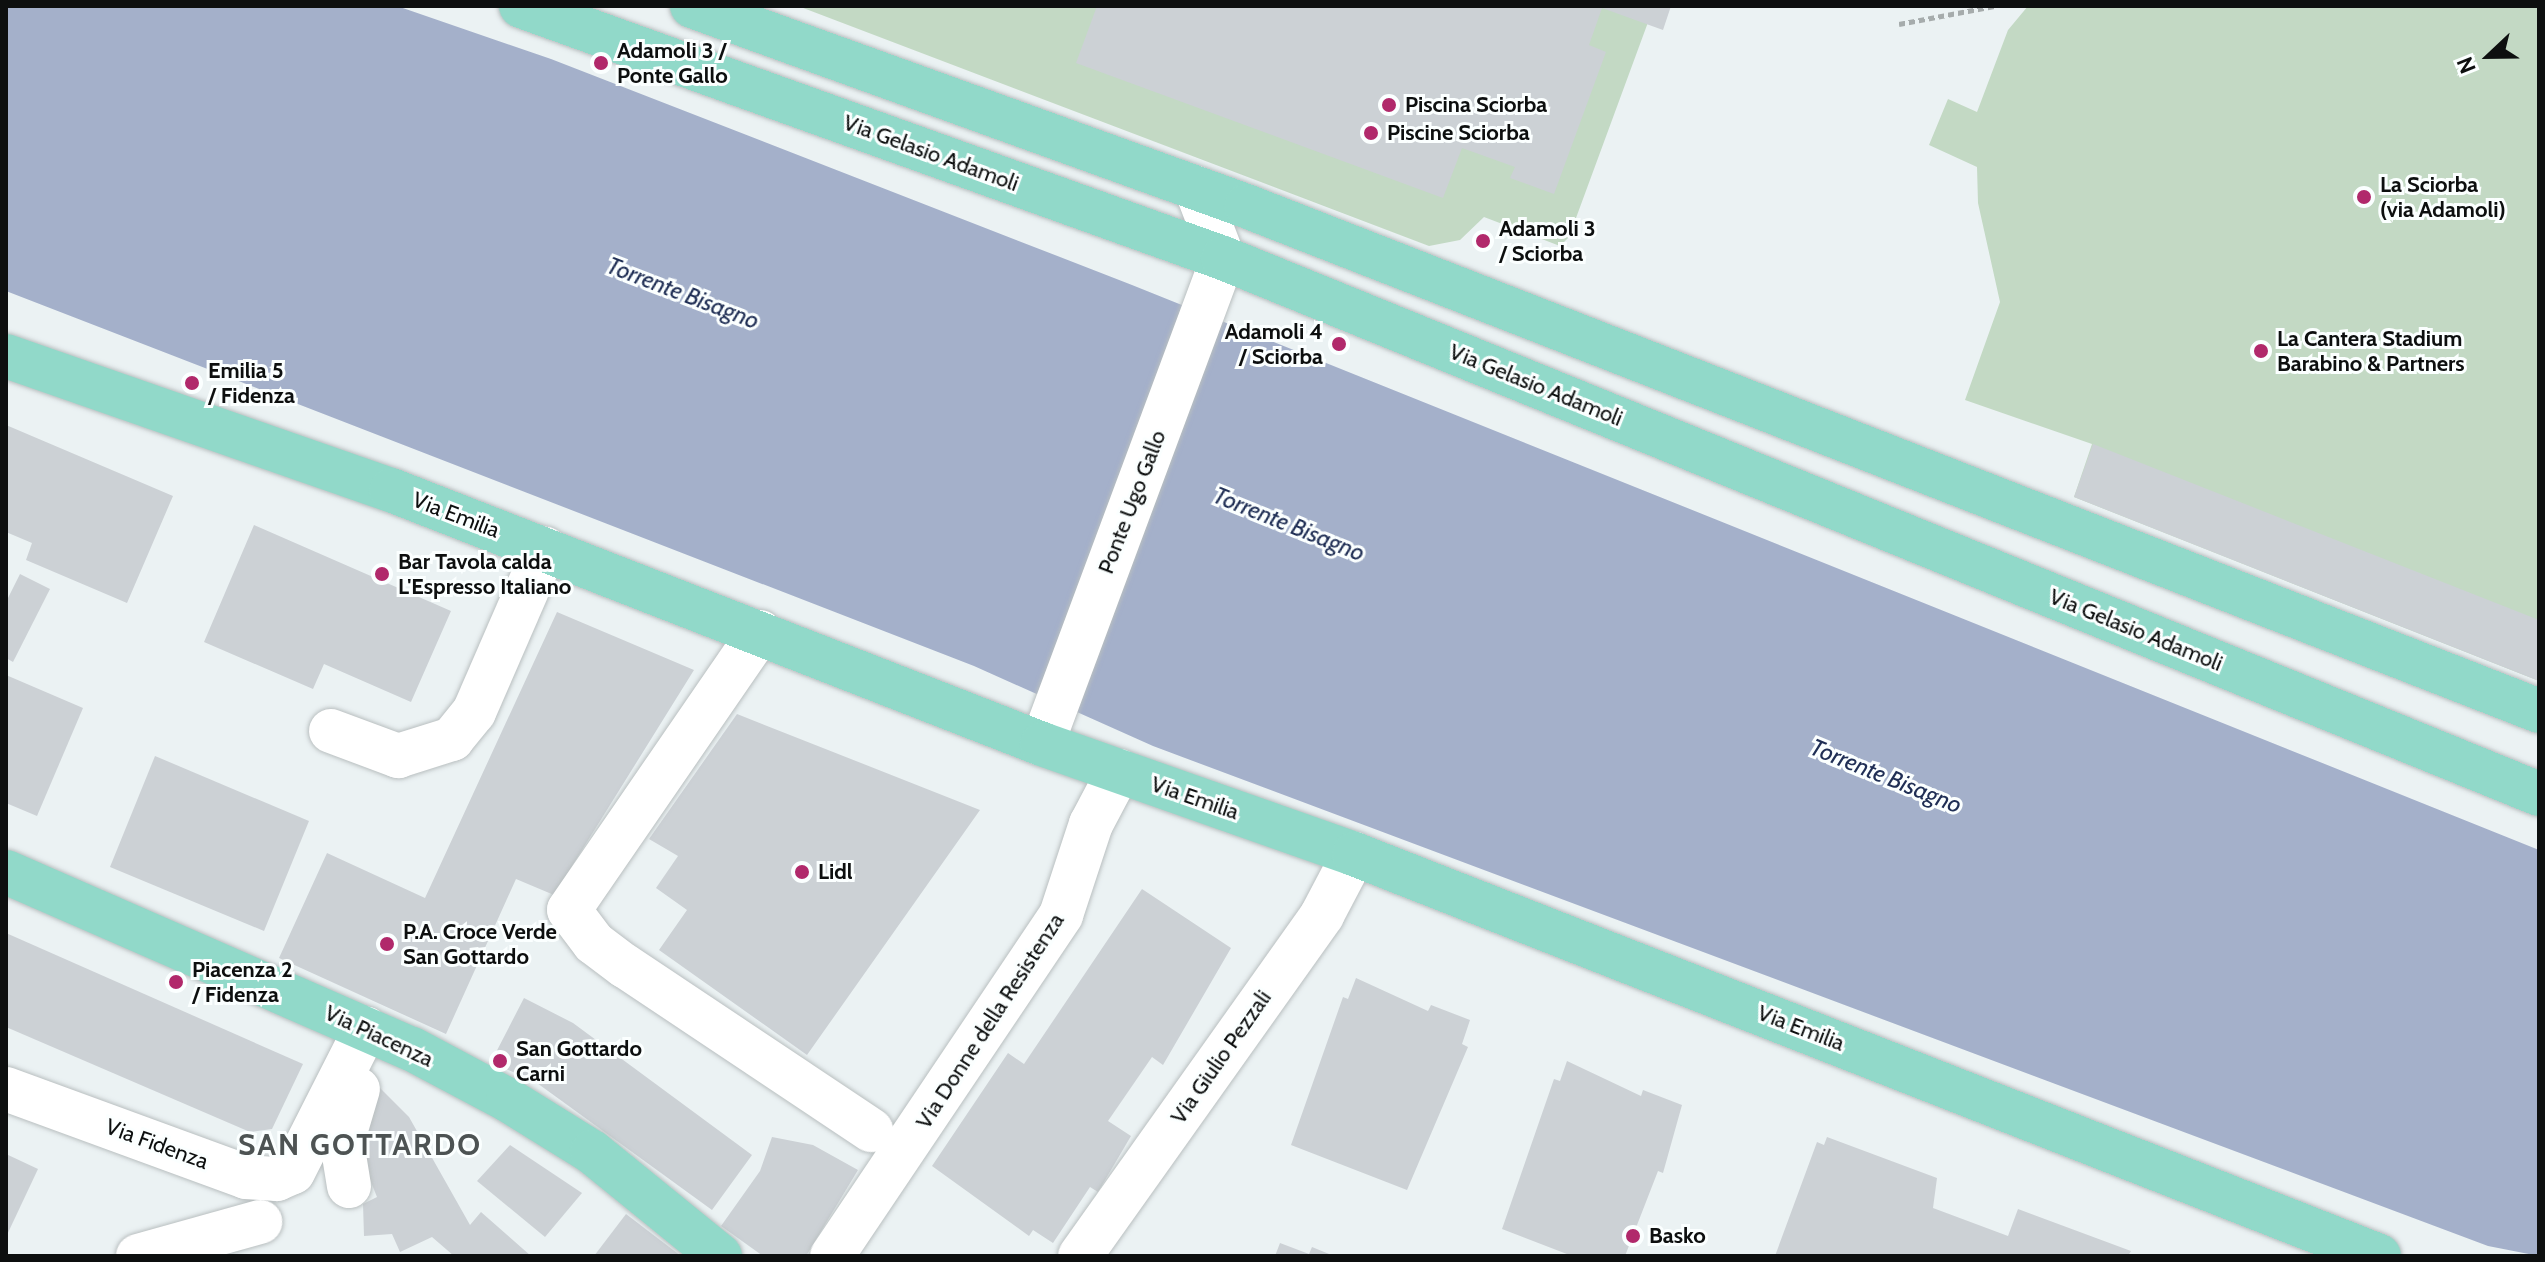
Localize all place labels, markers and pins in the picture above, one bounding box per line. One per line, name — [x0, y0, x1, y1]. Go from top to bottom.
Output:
place label: Adamoli 3 / Ponte Gallo — [617, 37, 728, 88]
marker: Adamoli 3 / Ponte Gallo — [592, 54, 610, 72]
place label: Piscina Sciorba — [1405, 92, 1547, 118]
marker: Piscina Sciorba — [1380, 96, 1398, 114]
place label: Piscine Sciorba — [1387, 120, 1530, 146]
marker: Piscine Sciorba — [1362, 124, 1380, 142]
place label: La Sciorba (via Adamoli) — [2380, 171, 2506, 222]
marker: La Sciorba (via Adamoli) — [2355, 188, 2373, 206]
place label: Adamoli 3 / Sciorba — [1499, 215, 1596, 266]
marker: Adamoli 3 / Sciorba — [1474, 232, 1492, 250]
place label: Adamoli 4 / Sciorba — [1225, 318, 1323, 370]
place label: La Cantera Stadium Barabino & Partners — [2277, 325, 2465, 376]
marker: Adamoli 4 / Sciorba — [1330, 335, 1348, 353]
marker: La Cantera Stadium Barabino & Partners — [2252, 342, 2270, 360]
place label: Emilia 5 / Fidenza — [208, 357, 295, 408]
marker: Emilia 5 / Fidenza — [183, 374, 201, 392]
place label: Bar Tavola calda L'Espresso Italiano — [398, 548, 571, 600]
marker: Bar Tavola calda L'Espresso Italiano — [373, 565, 391, 583]
place label: Lidl — [818, 859, 853, 885]
marker: Lidl — [793, 863, 811, 881]
place label: P.A. Croce Verde San Gottardo — [403, 918, 557, 970]
marker: P.A. Croce Verde San Gottardo — [378, 935, 396, 953]
place label: Piacenza 2 / Fidenza — [192, 956, 293, 1008]
marker: Piacenza 2 / Fidenza — [167, 973, 185, 991]
place label: San Gottardo Carni — [516, 1035, 642, 1086]
marker: San Gottardo Carni — [491, 1052, 509, 1070]
place label: Basko — [1649, 1223, 1706, 1249]
marker: Basko — [1624, 1227, 1642, 1245]

